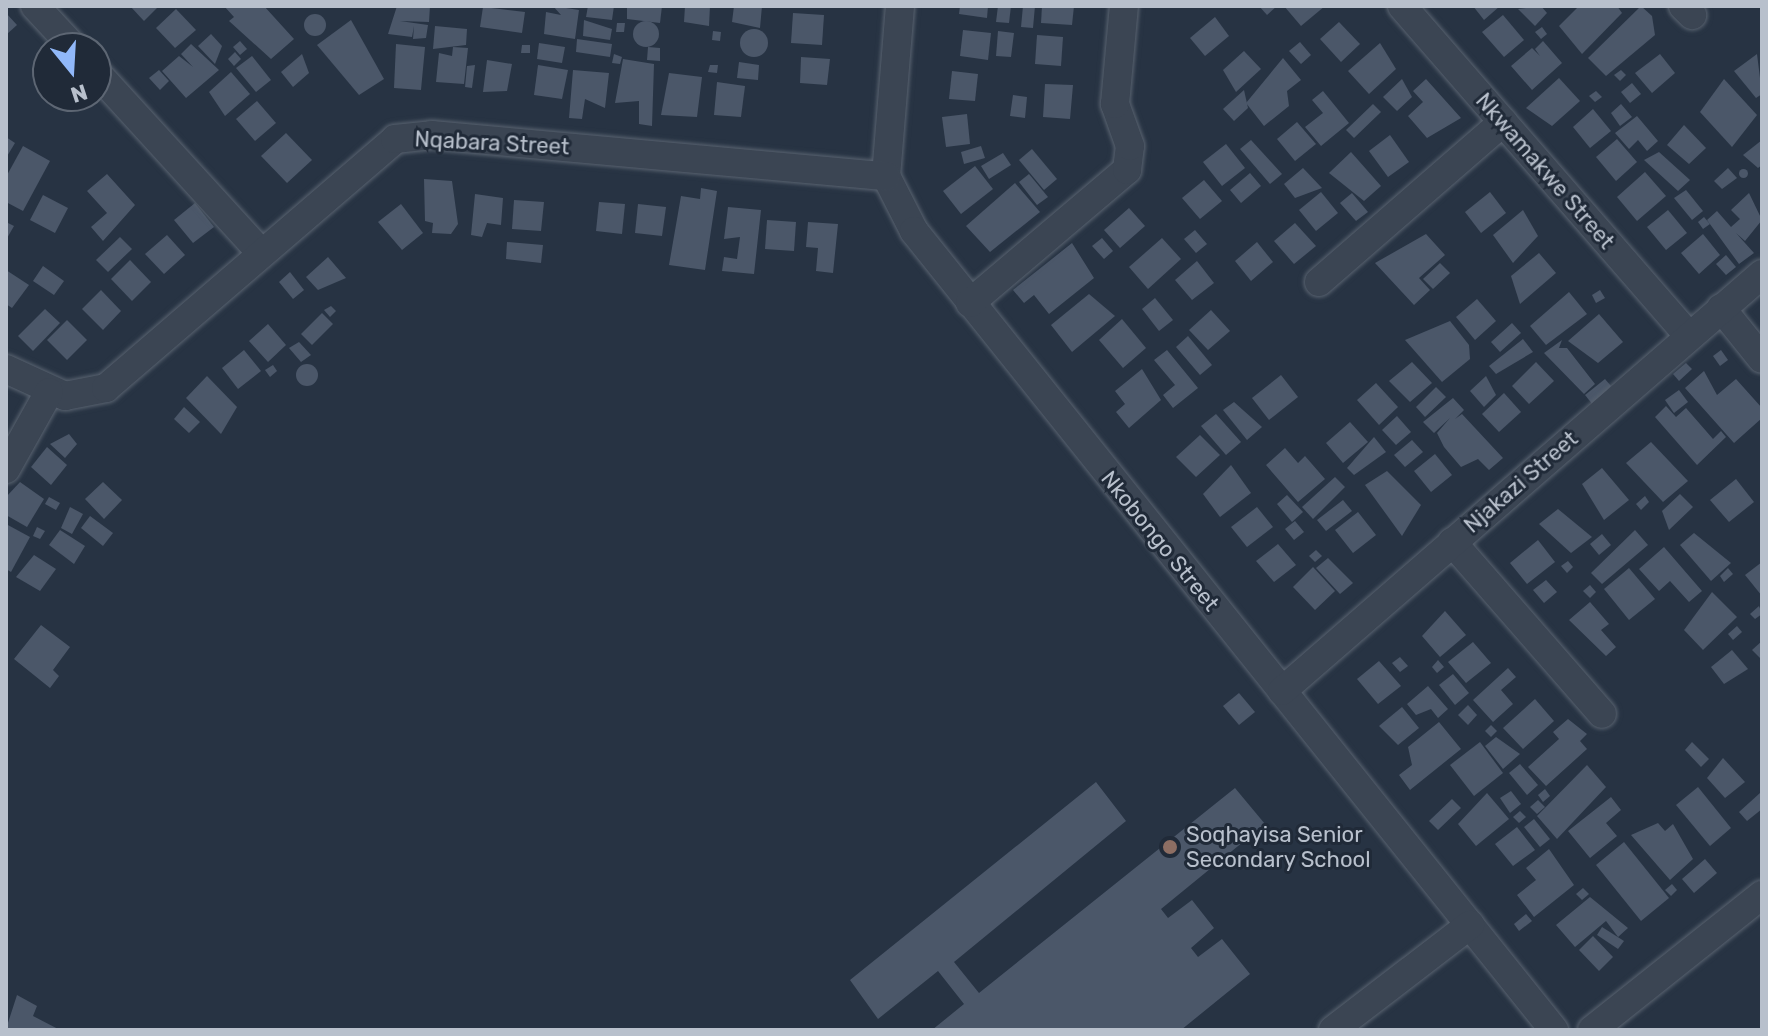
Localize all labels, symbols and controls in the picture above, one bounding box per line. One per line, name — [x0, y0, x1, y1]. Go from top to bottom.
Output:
north arrow — [32, 32, 112, 112]
text: N — [67, 78, 91, 109]
street label: Nkwamakwe Street — [1470, 88, 1620, 254]
street label: Nqabara Street — [414, 126, 570, 160]
street label: Njakazi Street — [1459, 425, 1583, 539]
street label: Nkobongo Street — [1095, 466, 1225, 616]
place label: Soqhayisa Senior Secondary School — [1186, 821, 1371, 872]
marker: Soqhayisa Senior Secondary School — [1161, 838, 1179, 856]

